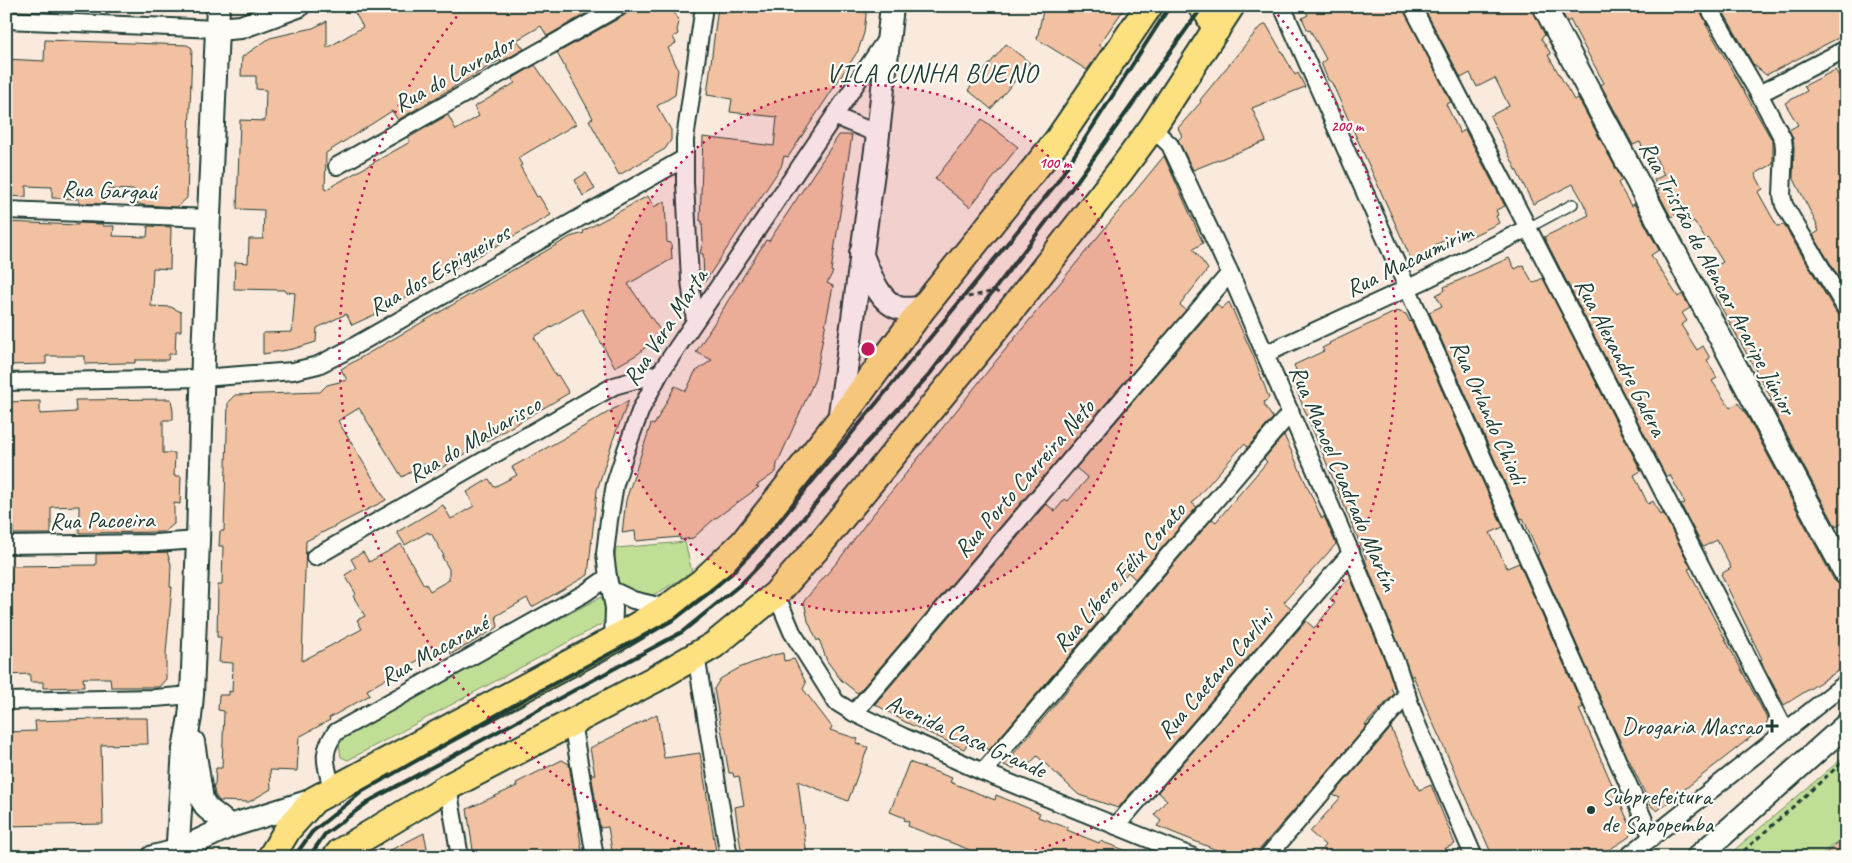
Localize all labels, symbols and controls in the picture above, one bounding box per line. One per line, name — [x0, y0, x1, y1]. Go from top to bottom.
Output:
street label: Rua do Lavrador — [388, 26, 522, 119]
district label: VILA CUNHA BUENO — [826, 57, 1040, 90]
text: 200 m — [1331, 117, 1365, 136]
street label: Rua Tristão de Alencar Araripe Júnior — [1633, 136, 1804, 422]
text: 100 m — [1039, 154, 1073, 173]
street label: Rua Gargaú — [61, 173, 159, 207]
street label: Rua Macaumirim — [1341, 215, 1480, 304]
street label: Rua dos Espigueiros — [363, 216, 517, 322]
street label: Rua Vera Marta — [616, 261, 715, 391]
street label: Rua Alexandre Galera — [1568, 273, 1674, 442]
street label: Rua Orlando Chiodi — [1444, 335, 1535, 491]
centre of rings — [859, 340, 877, 358]
street label: Rua Manoel Cuadrado Martín — [1283, 361, 1406, 596]
street label: Rua do Malvarisco — [402, 388, 547, 489]
street label: Rua Porto Carreira Neto — [947, 392, 1102, 563]
street label: Rua Líbero Félix Corato — [1046, 495, 1193, 658]
street label: Rua Pacoeira — [49, 504, 156, 536]
street label: Rua Caetano Carlini — [1150, 600, 1282, 745]
street label: Rua Macarané — [374, 606, 497, 692]
street label: Avenida Casa Grande — [881, 687, 1053, 786]
place label: Drogaria Massao — [1622, 711, 1764, 741]
marker: Drogaria Massao — [1766, 720, 1778, 732]
place label: Subprefeitura de Sapopemba — [1601, 781, 1715, 839]
marker: Subprefeitura de Sapopemba — [1585, 804, 1597, 816]

